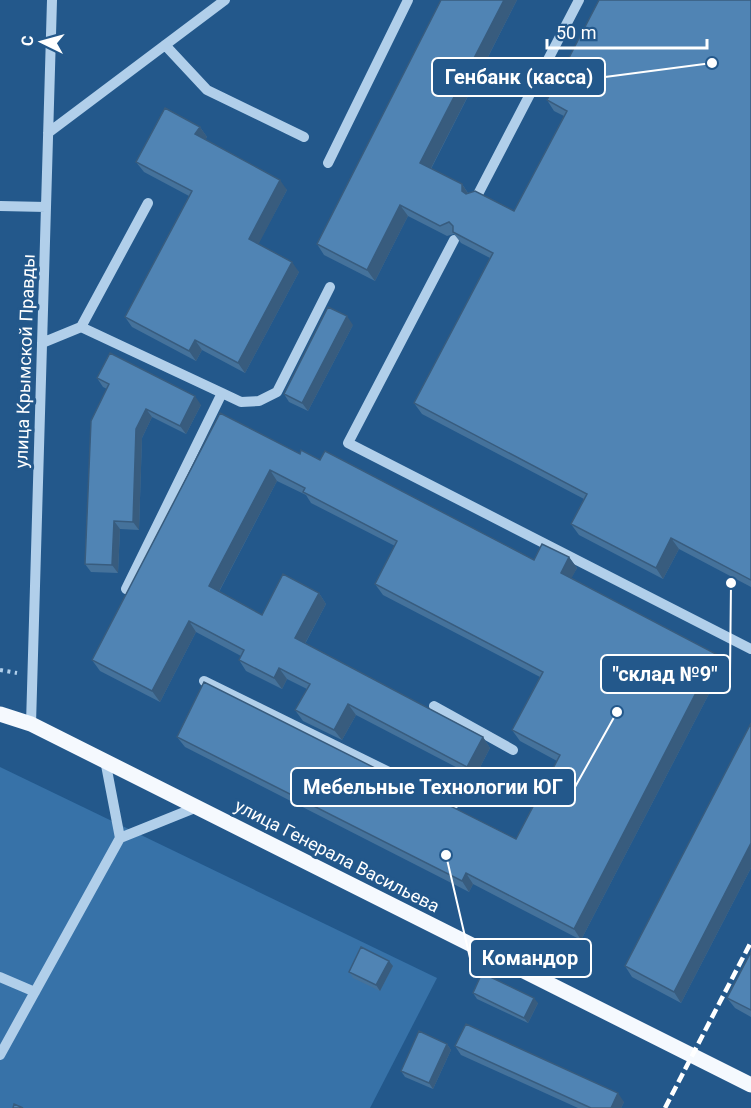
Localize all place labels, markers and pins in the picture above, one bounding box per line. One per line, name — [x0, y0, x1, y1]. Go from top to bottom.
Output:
callout: Генбанк (касса) — [432, 58, 605, 96]
callout: "склад №9" — [601, 655, 730, 693]
callout: Мебельные Технологии ЮГ — [291, 768, 575, 806]
callout: Командор — [470, 939, 591, 977]

